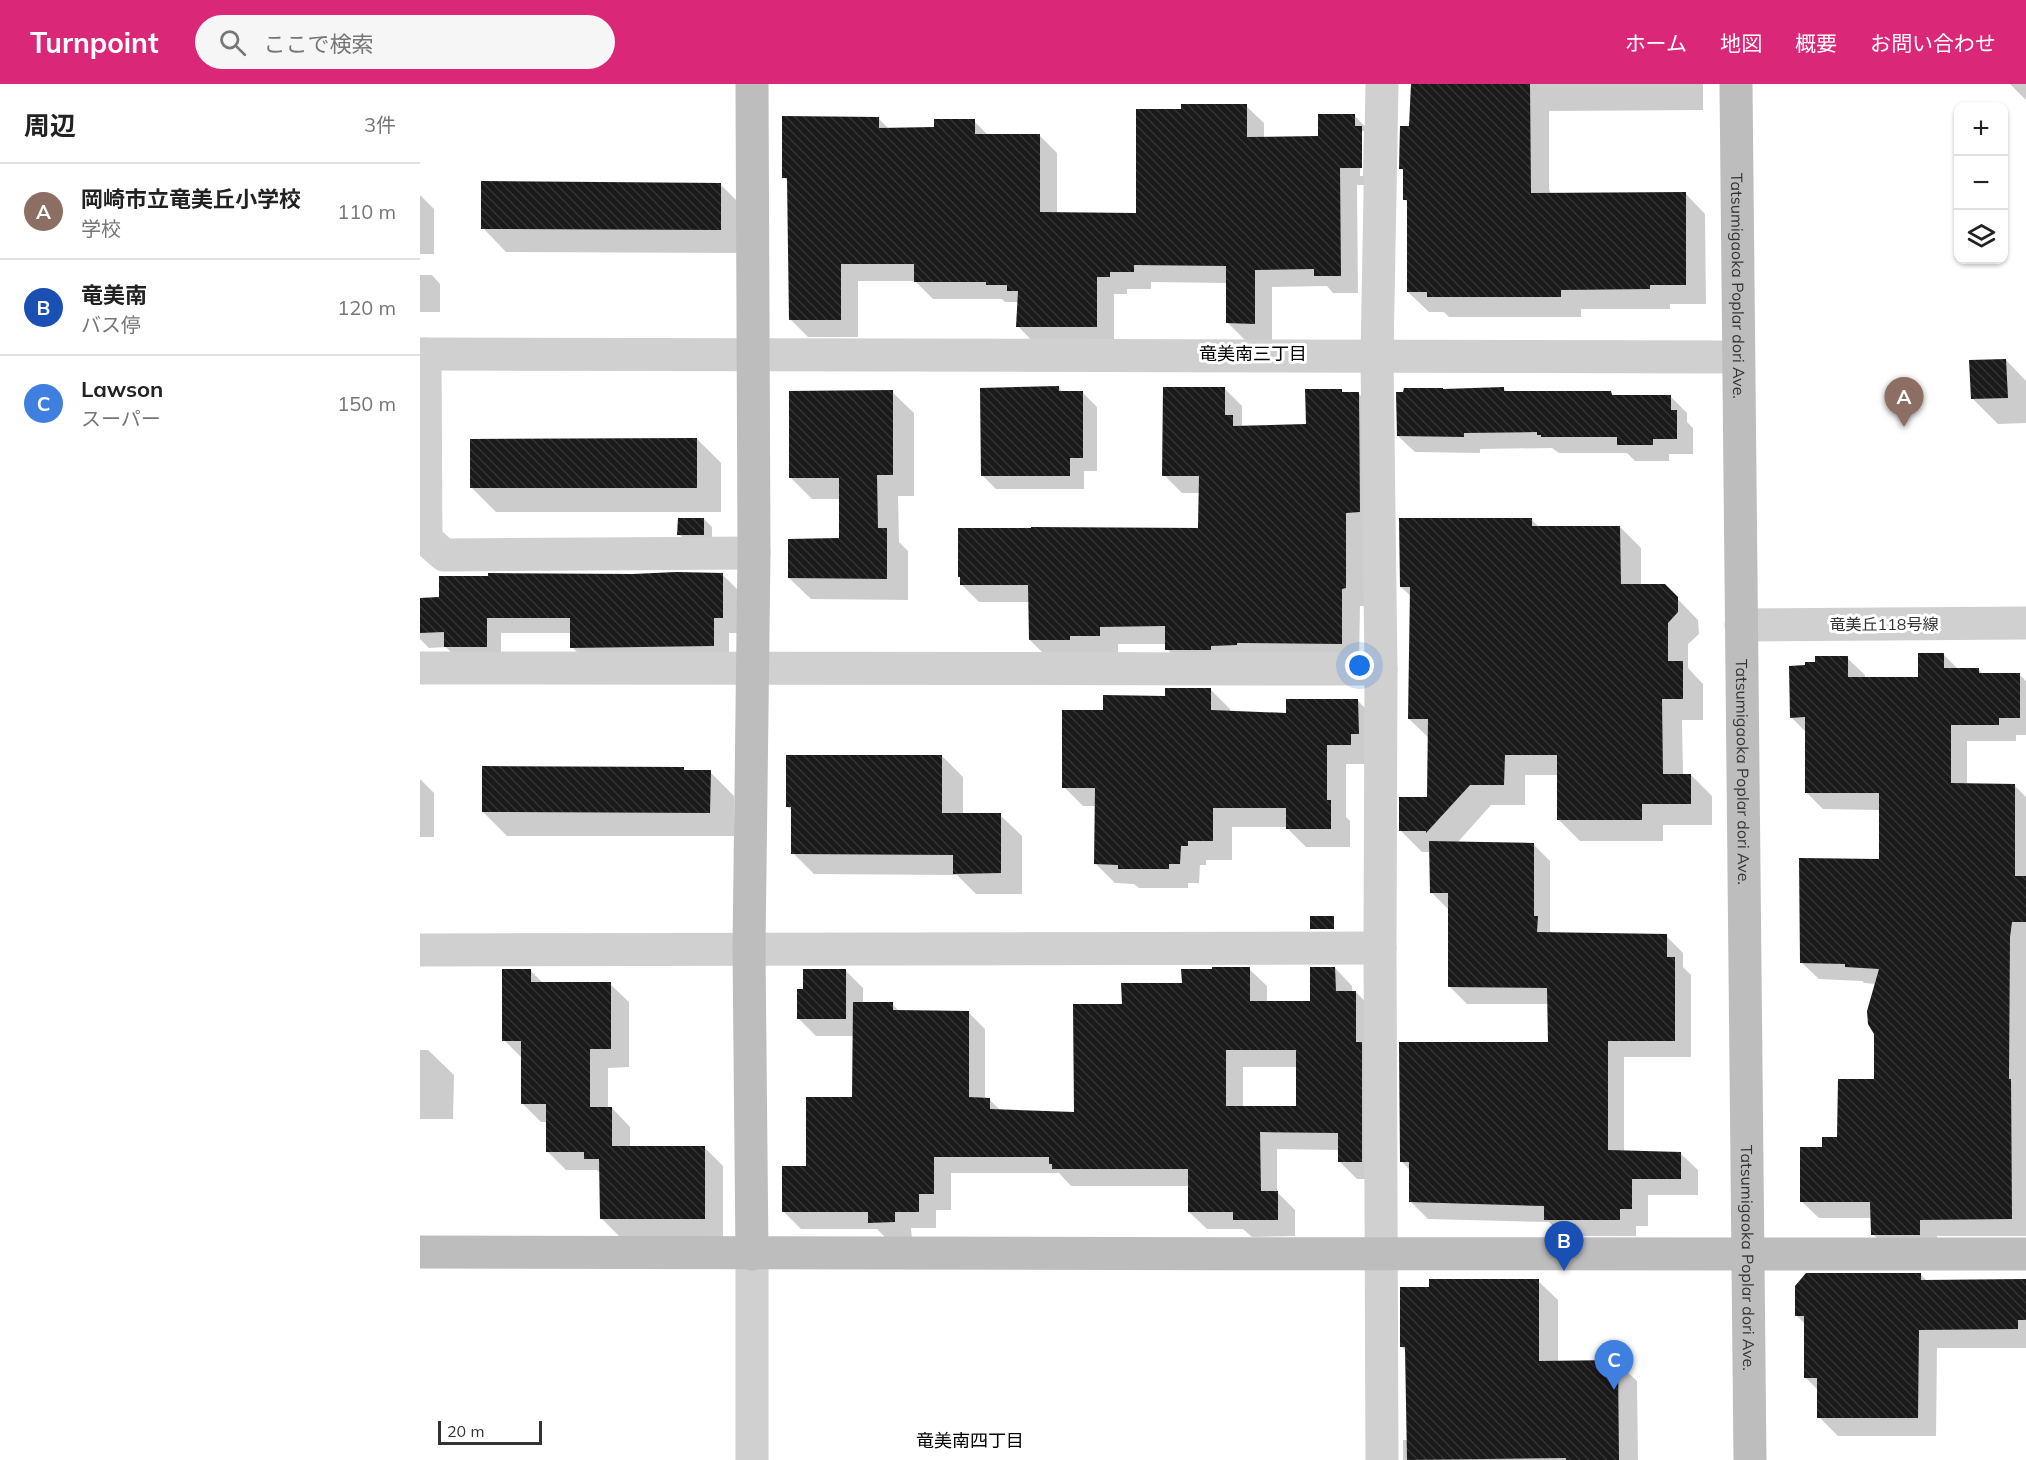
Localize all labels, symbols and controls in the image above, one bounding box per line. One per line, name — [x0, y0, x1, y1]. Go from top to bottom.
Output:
search box — [195, 15, 615, 69]
text: Turnpoint — [30, 25, 159, 60]
icon: search — [216, 26, 249, 59]
text: ここで検索 — [264, 30, 374, 58]
text: ホーム — [1625, 30, 1687, 56]
text: 地図 — [1720, 30, 1762, 56]
text: 概要 — [1795, 30, 1837, 56]
text: お問い合わせ — [1870, 30, 1996, 56]
map controls — [1954, 102, 2008, 264]
button: + — [1954, 102, 2008, 156]
text: 周辺 — [24, 109, 76, 142]
text: 3件 — [364, 112, 396, 137]
button: − — [1954, 156, 2008, 210]
street label: Tatsumigaoka Poplar dori Ave. — [1727, 173, 1749, 399]
text: 岡崎市立竜美丘小学校 — [81, 185, 301, 213]
text: A — [36, 199, 51, 224]
text: 110 m — [337, 199, 396, 224]
button: layers — [1954, 210, 2008, 264]
text: 学校 — [81, 216, 121, 241]
text: 竜美南 — [81, 281, 147, 309]
text: B — [37, 295, 50, 320]
text: 120 m — [337, 295, 396, 320]
text: バス停 — [81, 312, 141, 337]
district label: 竜美南三丁目 — [1199, 342, 1307, 365]
text: Lawson — [81, 375, 163, 403]
pin: A — [1884, 378, 1924, 427]
text: C — [37, 391, 50, 416]
text: 150 m — [337, 391, 396, 416]
text: スーパー — [81, 406, 161, 431]
street label: 竜美丘118号線 — [1830, 614, 1938, 634]
your location — [1345, 651, 1374, 680]
street label: Tatsumigaoka Poplar dori Ave. — [1732, 659, 1754, 885]
street label: Tatsumigaoka Poplar dori Ave. — [1737, 1145, 1759, 1371]
pin: B — [1544, 1222, 1584, 1271]
pin: C — [1594, 1340, 1634, 1390]
scale bar — [438, 1418, 542, 1446]
text: 20 m — [447, 1421, 484, 1441]
district label: 竜美南四丁目 — [916, 1429, 1024, 1452]

